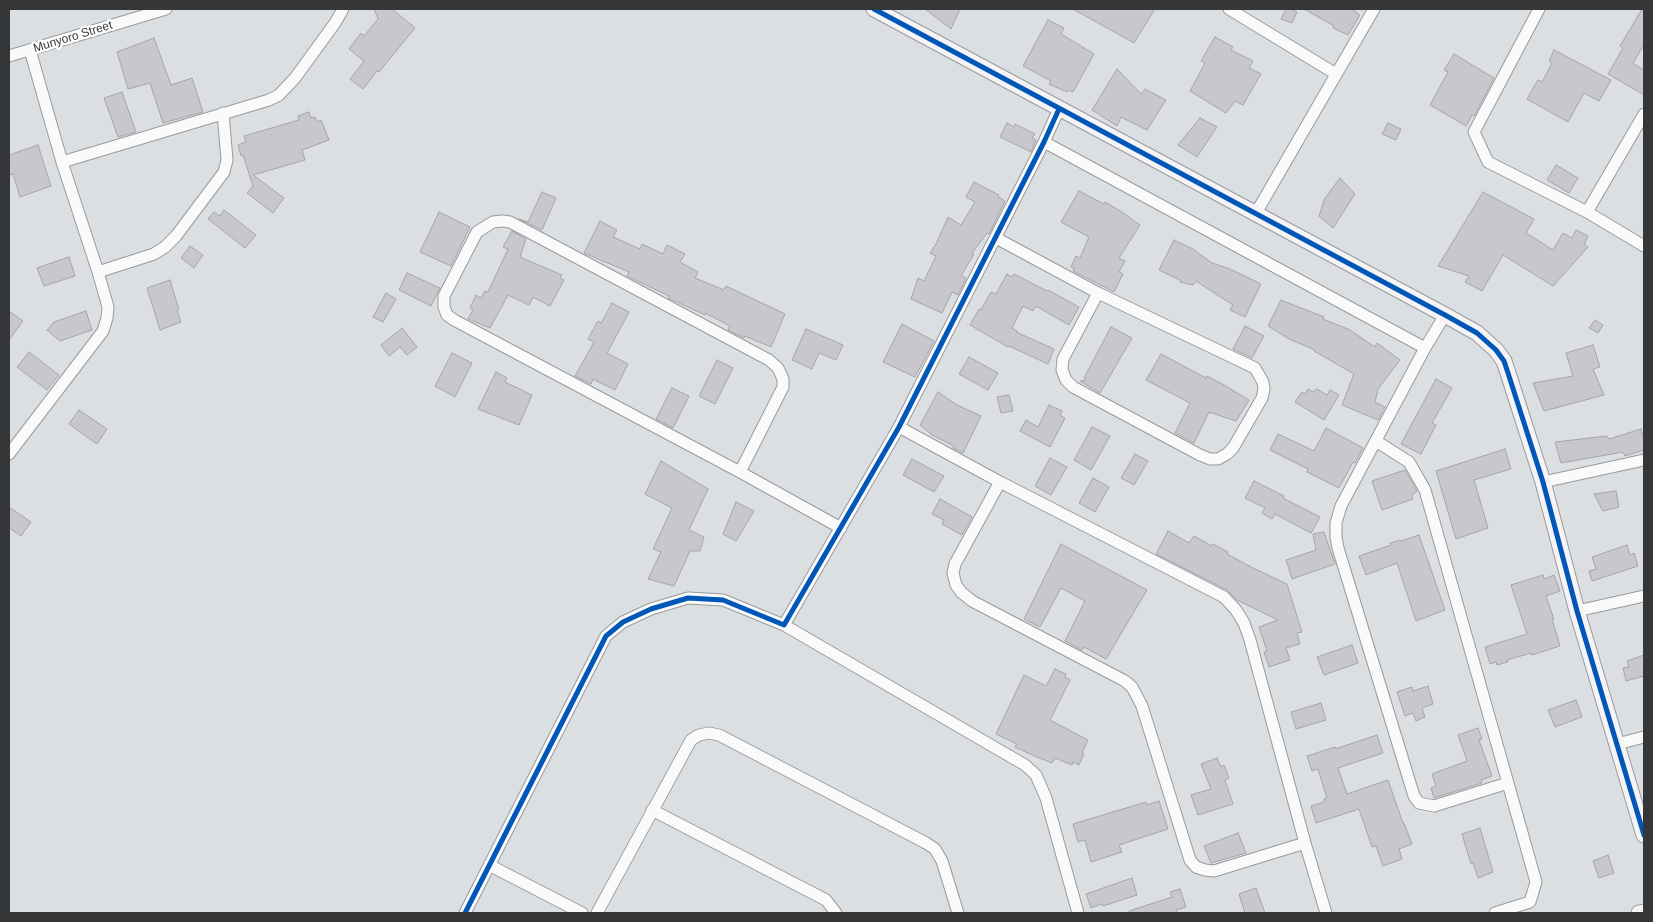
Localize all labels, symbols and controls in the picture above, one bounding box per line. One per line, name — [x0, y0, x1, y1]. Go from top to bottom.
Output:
street label: Munyoro Street — [32, 18, 114, 56]

